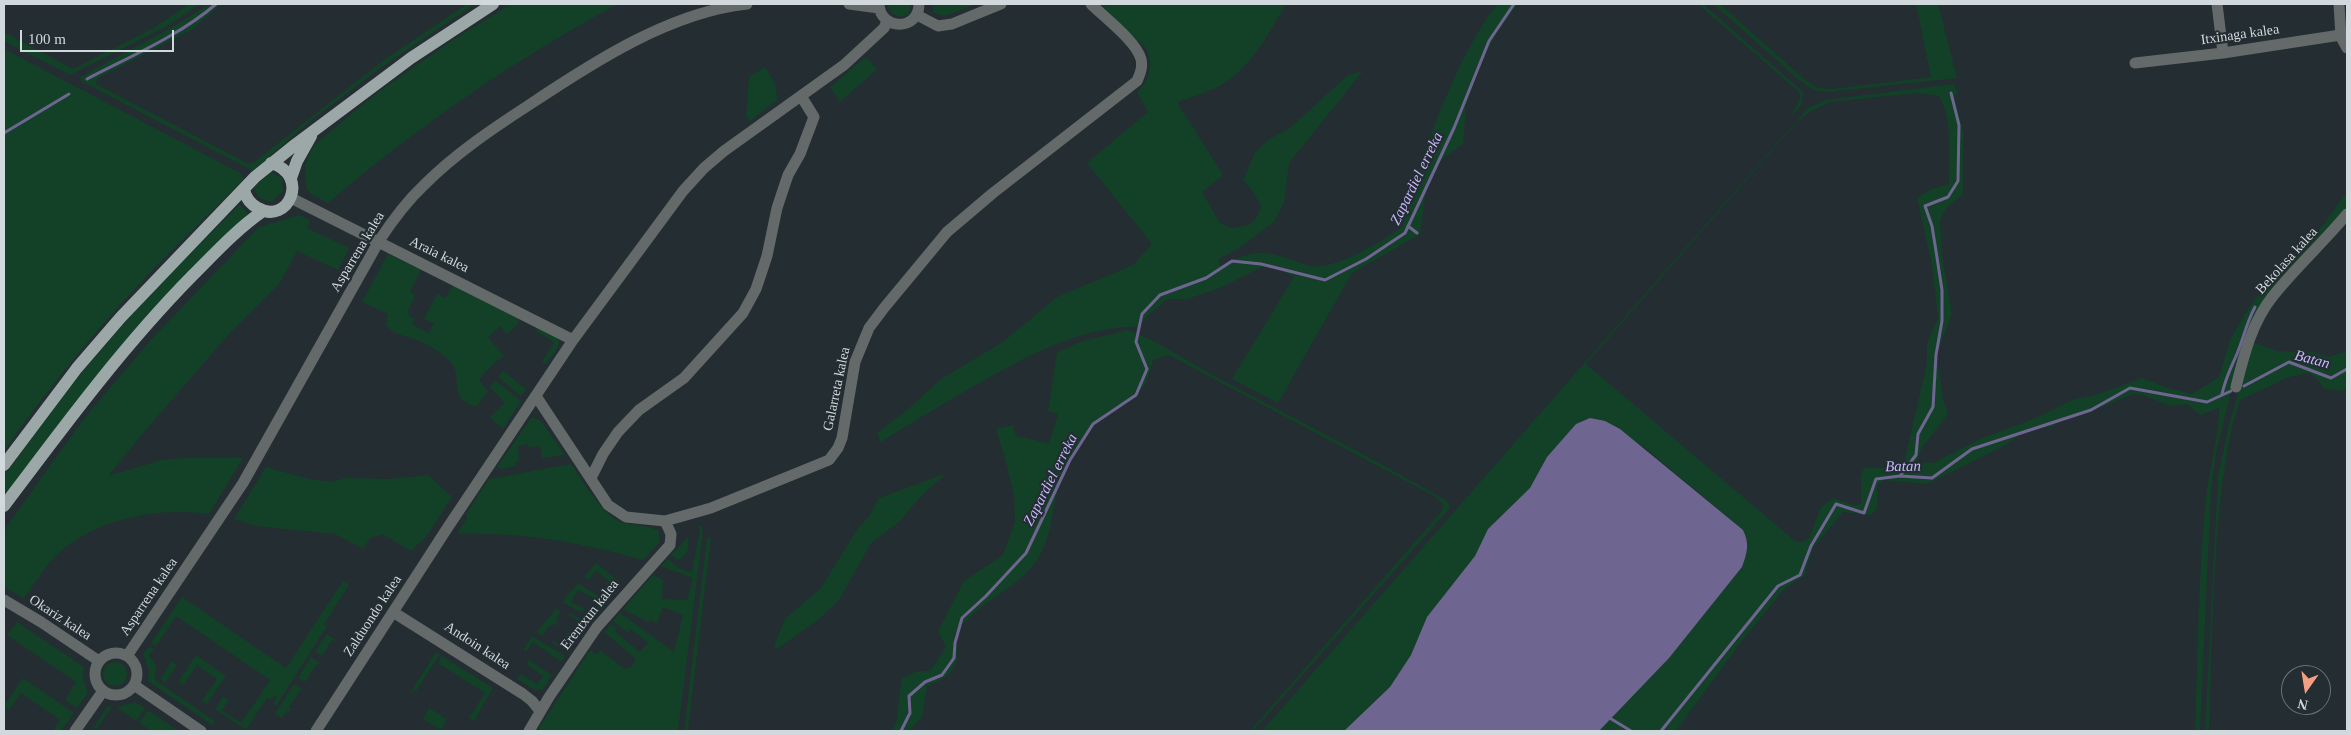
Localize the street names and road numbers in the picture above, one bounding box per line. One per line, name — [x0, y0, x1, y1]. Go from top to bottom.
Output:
street label: Itxinaga kalea — [2200, 21, 2280, 49]
street label: Asparrena kalea — [327, 209, 389, 295]
street label: Bekolasa kalea — [2253, 224, 2321, 298]
street label: Araia kalea — [407, 233, 471, 277]
street label: Galarreta kalea — [820, 346, 854, 432]
street label: Asparrena kalea — [117, 555, 181, 639]
street label: Zalduondo kalea — [340, 572, 406, 660]
street label: Erentxun kalea — [557, 577, 623, 653]
street label: Okariz kalea — [26, 592, 94, 644]
street label: Andoin kalea — [441, 619, 513, 673]

